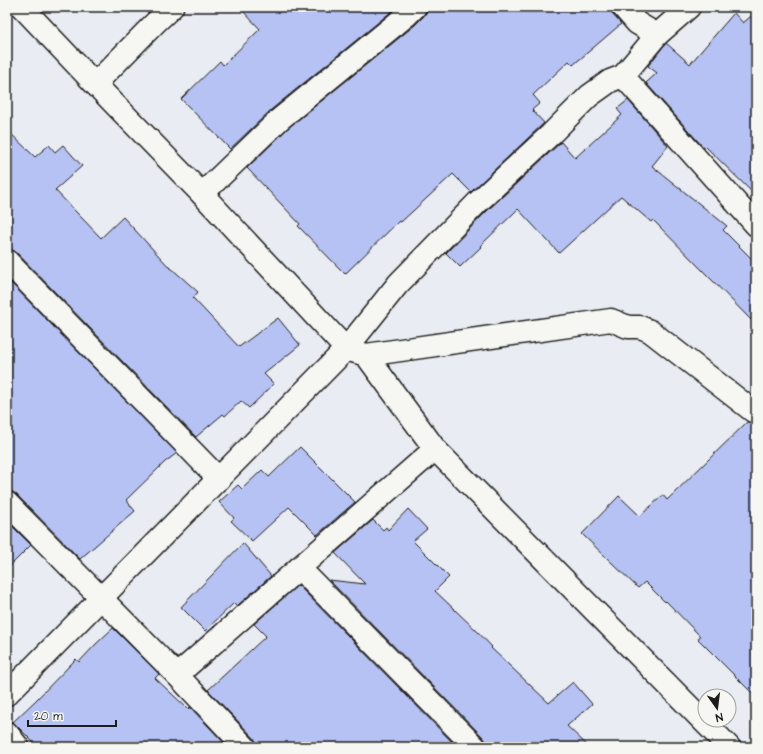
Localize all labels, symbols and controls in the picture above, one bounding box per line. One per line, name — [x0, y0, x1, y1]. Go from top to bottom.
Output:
north arrow — [697, 688, 737, 728]
scale bar — [28, 702, 116, 728]
text: 20 m — [34, 708, 63, 725]
text: N — [714, 709, 724, 725]

